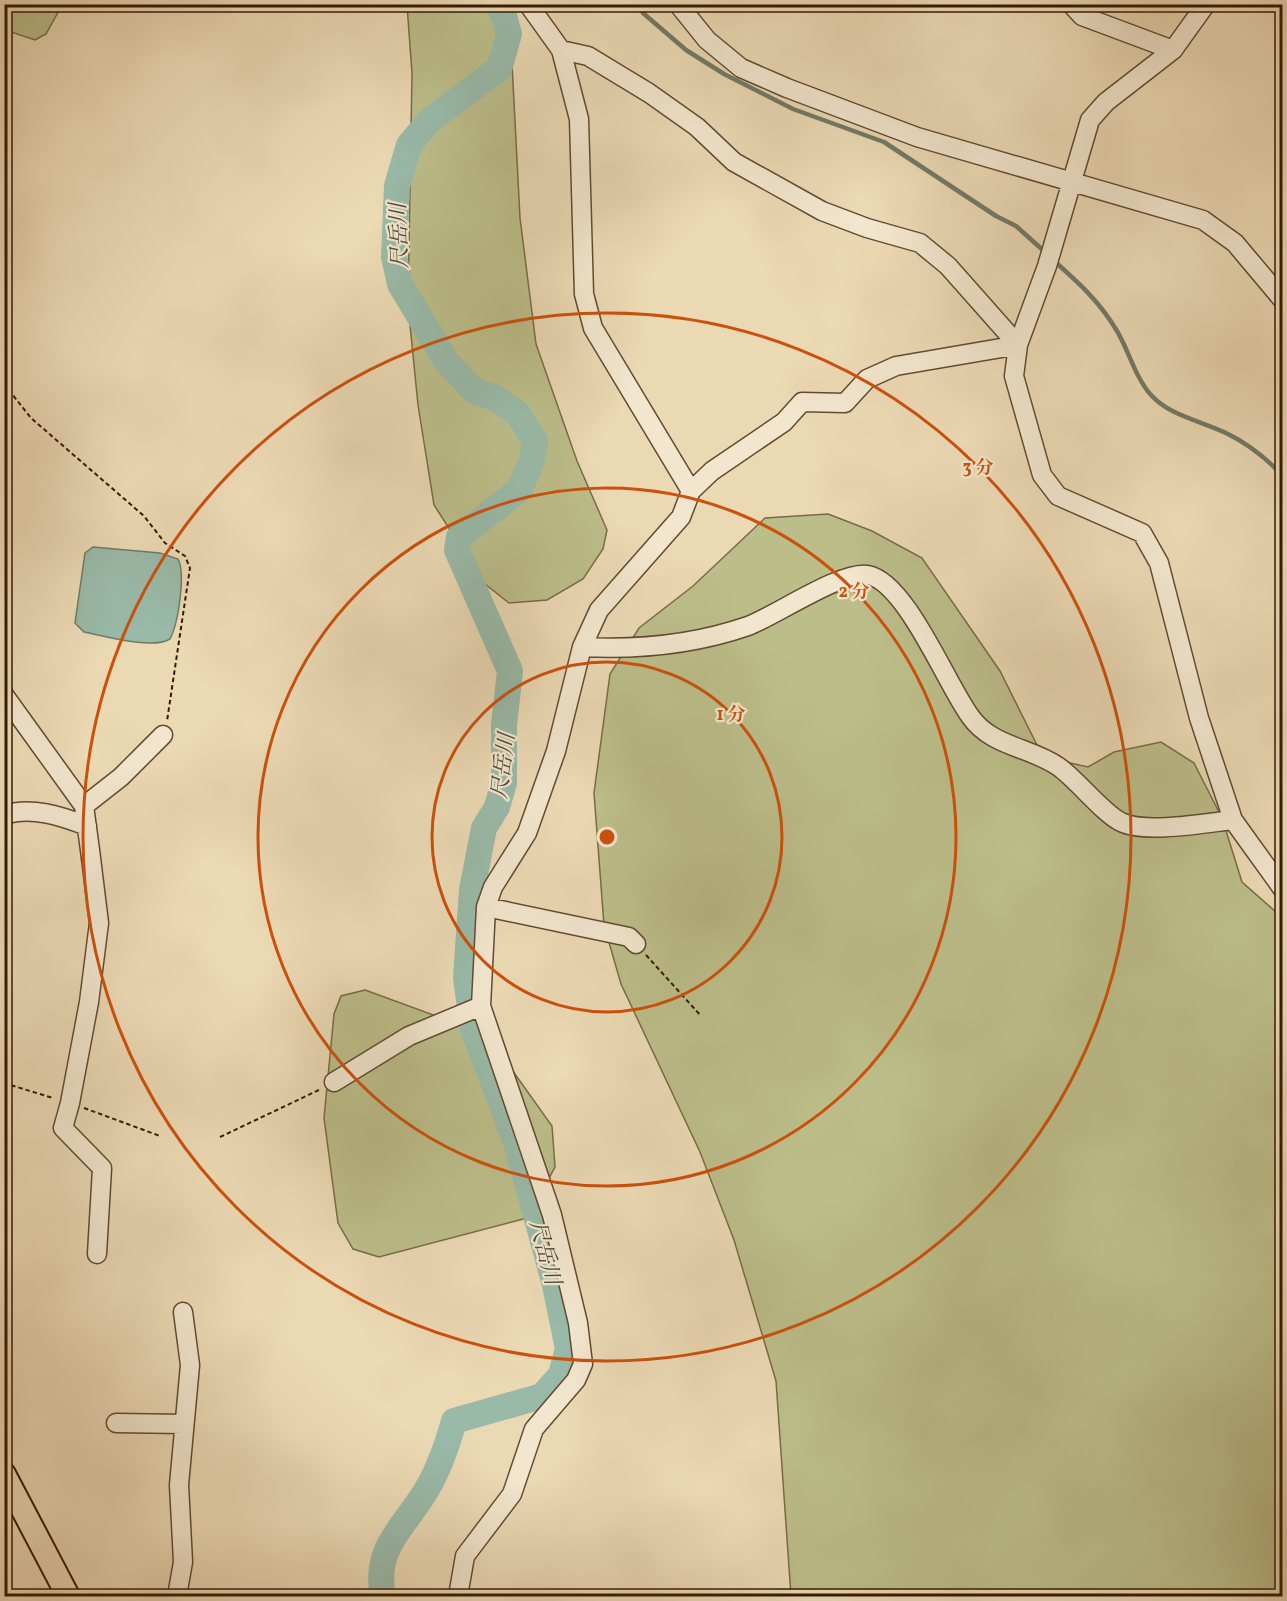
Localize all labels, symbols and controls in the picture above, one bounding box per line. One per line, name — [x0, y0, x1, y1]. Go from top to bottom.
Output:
water label: 尺岳川 — [384, 200, 417, 269]
text: 3 分 — [963, 456, 993, 481]
text: 2 分 — [839, 580, 869, 605]
text: 1 分 — [717, 703, 745, 728]
water label: 尺岳川 — [485, 730, 524, 801]
centre of rings — [597, 827, 617, 847]
water label: 尺岳川 — [520, 1217, 568, 1290]

